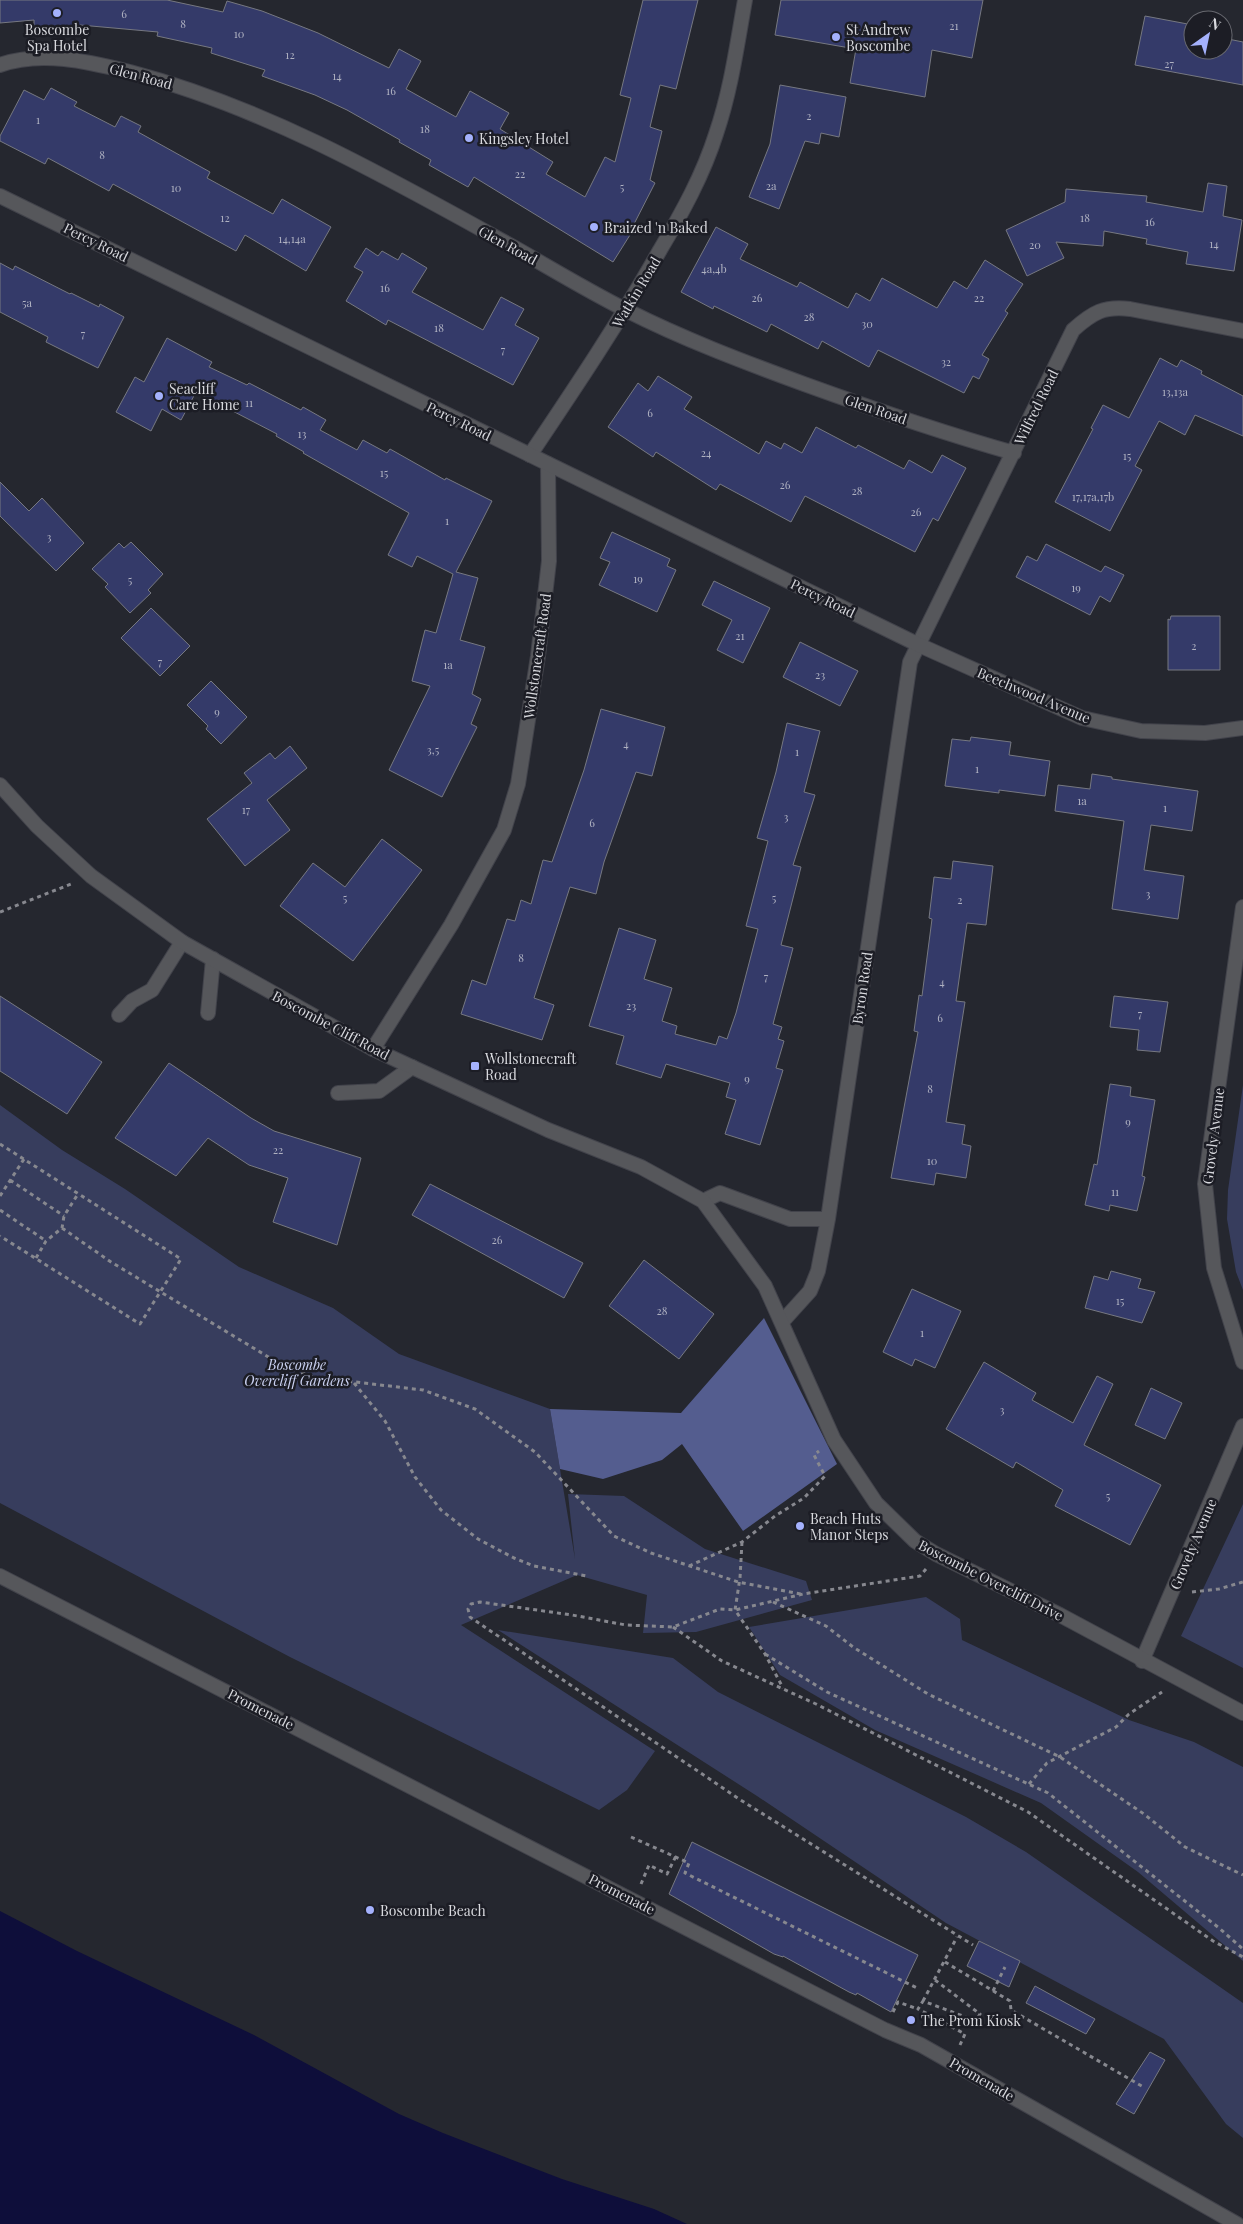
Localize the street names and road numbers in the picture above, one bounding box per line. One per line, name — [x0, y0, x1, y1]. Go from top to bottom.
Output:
street label: Glen Road — [107, 58, 175, 94]
street label: Percy Road — [60, 218, 132, 266]
street label: Glen Road — [475, 221, 541, 269]
street label: Watkin Road — [607, 253, 665, 332]
street label: Wilfred Road — [1009, 366, 1062, 449]
street label: Glen Road — [842, 390, 910, 428]
street label: Percy Road — [423, 397, 495, 445]
street label: Percy Road — [787, 574, 859, 622]
street label: Wollstonecraft Road — [519, 592, 555, 721]
street label: Beechwood Avenue — [975, 663, 1093, 727]
street label: Byron Road — [848, 951, 876, 1025]
street label: Boscombe Cliff Road — [269, 986, 393, 1064]
street label: Grovely Avenue — [1198, 1087, 1228, 1185]
street label: Grovely Avenue — [1165, 1496, 1221, 1592]
street label: Boscombe Overcliff Drive — [915, 1535, 1067, 1625]
street label: Promenade — [225, 1684, 297, 1734]
street label: Promenade — [586, 1869, 658, 1919]
street label: Promenade — [946, 2053, 1018, 2105]

